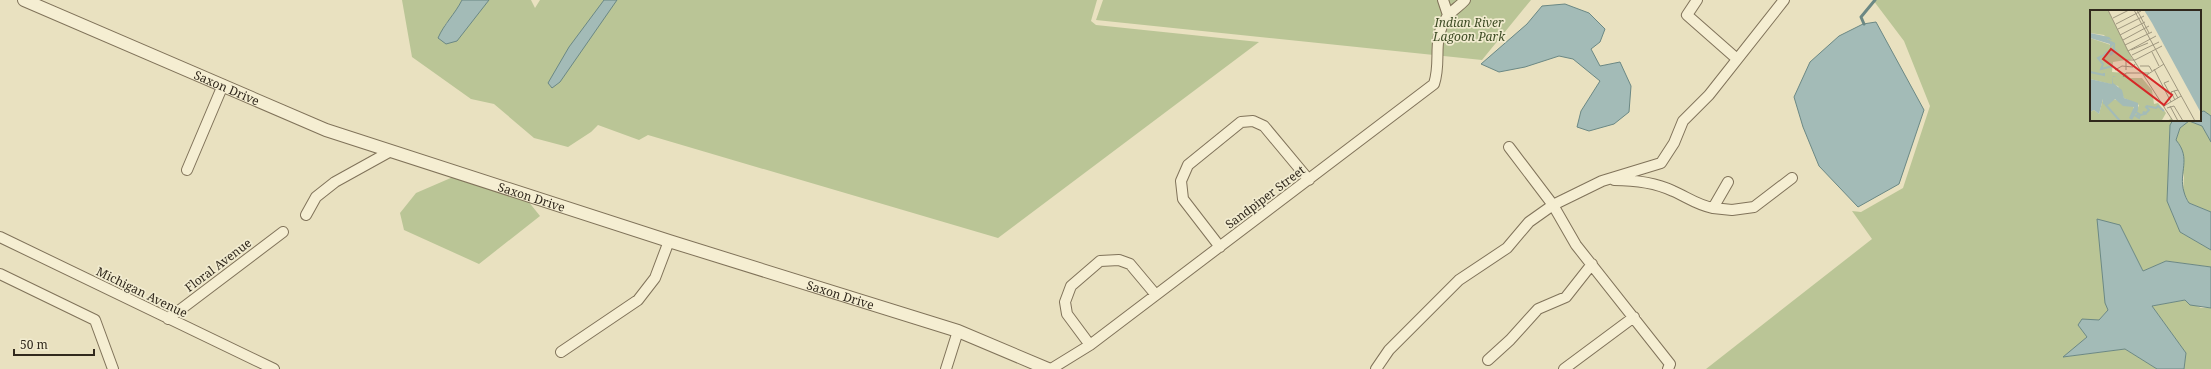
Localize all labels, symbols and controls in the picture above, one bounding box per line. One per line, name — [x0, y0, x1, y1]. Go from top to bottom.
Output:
inset map — [2090, 10, 2201, 121]
park label: Indian River Lagoon Park — [1432, 14, 1506, 45]
street label: Saxon Drive — [192, 66, 262, 109]
street label: Sandpiper Street — [1222, 161, 1308, 233]
street label: Saxon Drive — [496, 178, 567, 215]
street label: Floral Avenue — [181, 234, 255, 296]
street label: Michigan Avenue — [94, 263, 190, 321]
street label: Saxon Drive — [805, 276, 876, 313]
scale bar — [14, 331, 94, 357]
text: 50 m — [20, 336, 48, 353]

